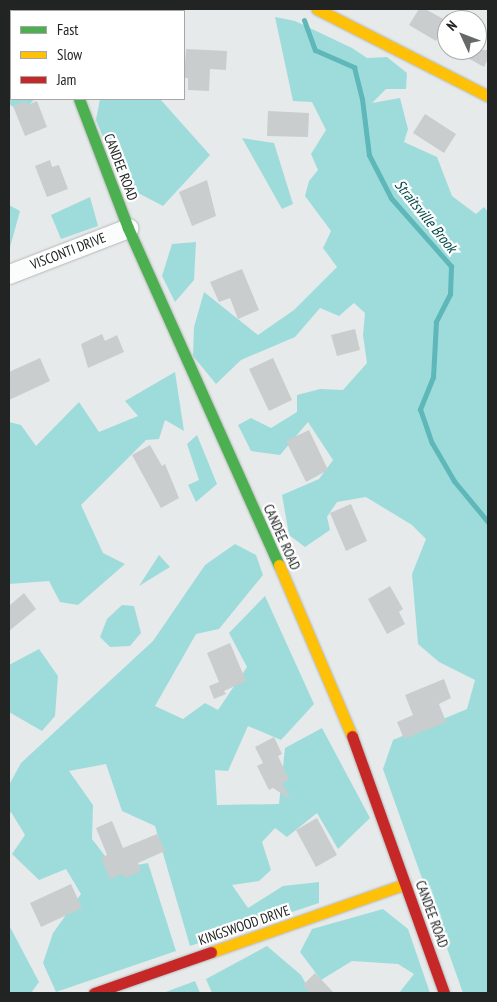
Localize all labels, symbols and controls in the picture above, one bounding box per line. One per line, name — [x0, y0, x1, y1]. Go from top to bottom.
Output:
legend — [10, 10, 185, 100]
north arrow — [437, 10, 487, 60]
text: N — [443, 17, 461, 34]
text: Fast — [57, 20, 78, 39]
text: Slow — [57, 45, 82, 64]
text: Jam — [57, 70, 76, 89]
street label: CANDEE ROAD — [101, 131, 141, 203]
water label: Straitsville Brook — [391, 176, 461, 256]
street label: VISCONTI DRIVE — [28, 229, 108, 273]
street label: CANDEE ROAD — [260, 502, 304, 572]
street label: CANDEE ROAD — [412, 878, 452, 950]
street label: KINGSWOOD DRIVE — [196, 902, 292, 948]

